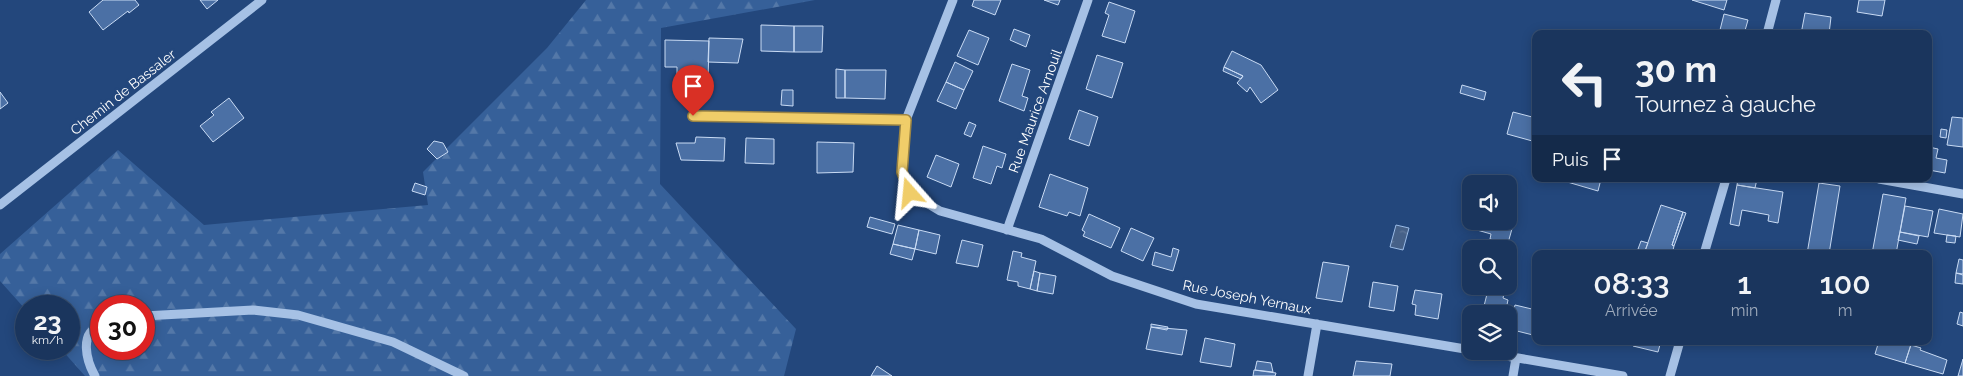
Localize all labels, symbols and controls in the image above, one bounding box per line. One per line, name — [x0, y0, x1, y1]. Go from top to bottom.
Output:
street label: Chemin de Bassaler — [67, 46, 179, 138]
street label: Rue Maurice Arnouil — [1005, 47, 1065, 175]
text: 30 m — [1635, 49, 1717, 90]
icon: left — [1552, 50, 1617, 115]
pin — [672, 65, 714, 116]
icon: arrive — [679, 72, 707, 100]
text: Tournez à gauche — [1635, 91, 1816, 117]
icon: arrive — [1598, 145, 1626, 173]
text: Puis — [1552, 148, 1588, 170]
position arrow — [883, 166, 935, 218]
map controls — [1462, 175, 1517, 360]
button: sound — [1462, 175, 1517, 230]
button: search — [1462, 240, 1517, 295]
text: 08:33 — [1593, 266, 1669, 301]
text: 1 — [1737, 266, 1752, 301]
text: 100 — [1820, 266, 1871, 301]
street label: Rue Joseph Yernaux — [1181, 277, 1313, 317]
speed limit sign: 30 — [90, 295, 155, 360]
text: Arrivée — [1605, 301, 1658, 320]
text: min — [1731, 301, 1758, 320]
text: m — [1838, 301, 1853, 320]
button: layers — [1462, 305, 1517, 360]
text: 23 — [33, 306, 62, 336]
text: km/h — [32, 333, 63, 347]

